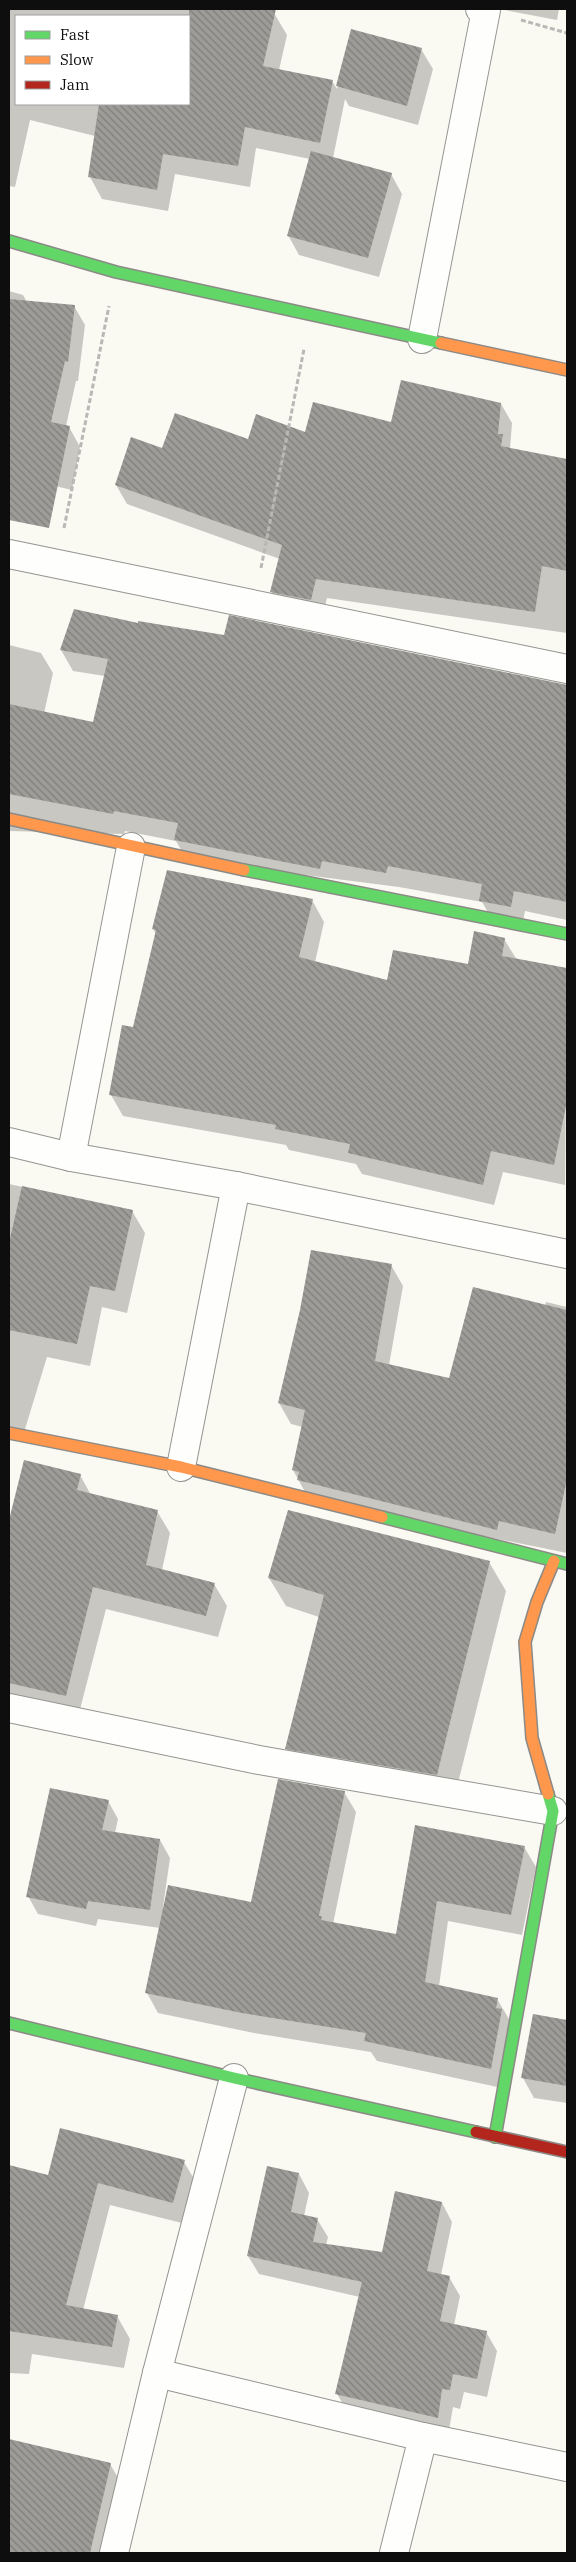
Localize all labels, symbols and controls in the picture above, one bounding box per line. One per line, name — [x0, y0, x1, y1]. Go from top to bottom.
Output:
legend — [15, 15, 190, 105]
text: Fast — [60, 25, 90, 44]
text: Slow — [60, 50, 94, 69]
text: Jam — [60, 75, 89, 94]

